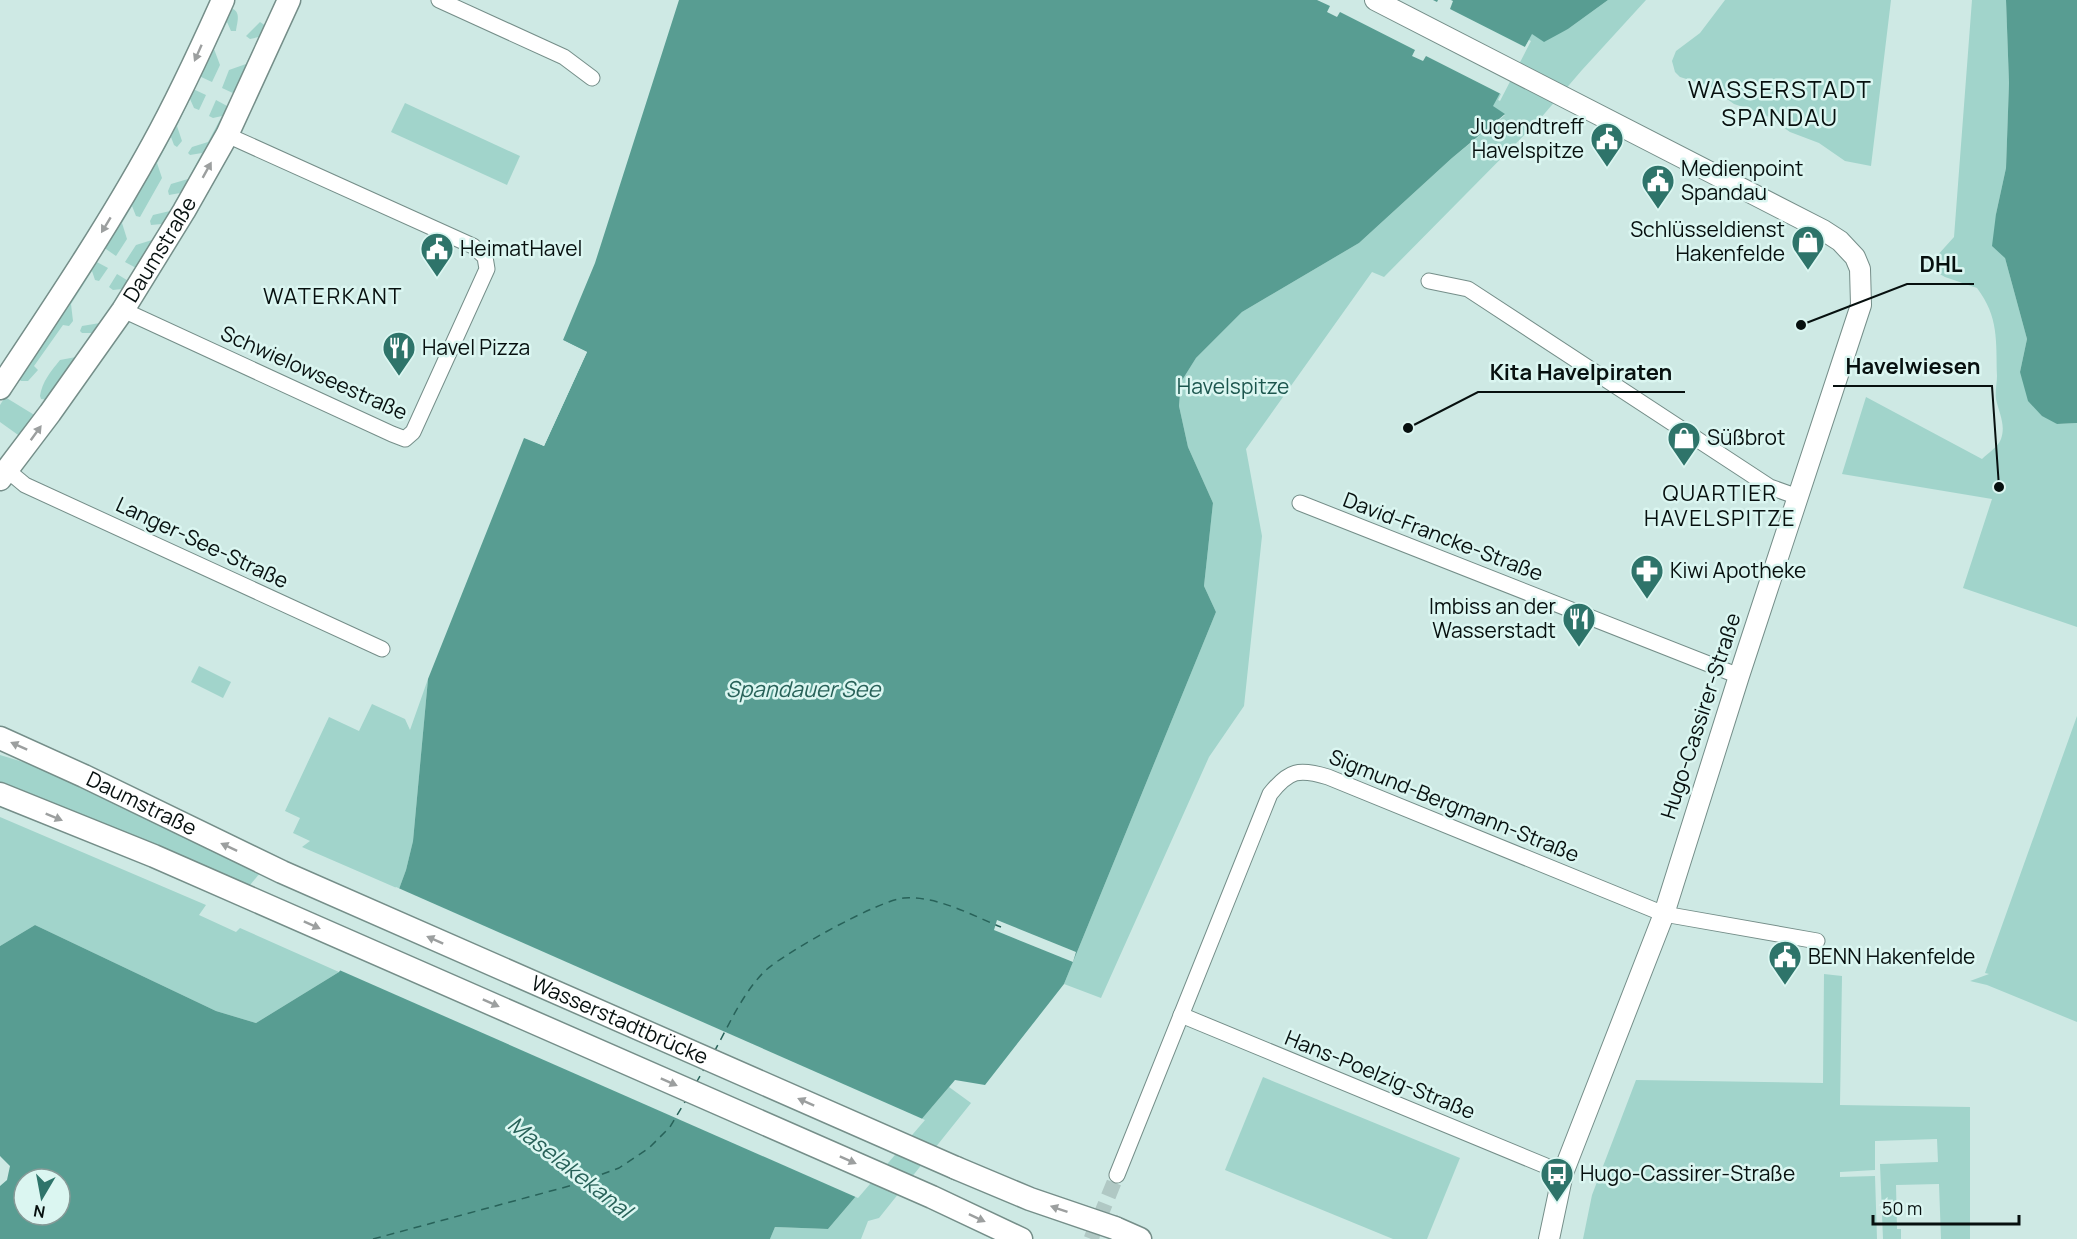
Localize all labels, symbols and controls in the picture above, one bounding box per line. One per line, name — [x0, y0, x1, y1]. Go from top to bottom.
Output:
one-way arrow — [194, 45, 203, 62]
district label: WASSERSTADT SPANDAU — [1688, 72, 1872, 133]
place label: Jugendtreff Havelspitze — [1471, 112, 1584, 164]
public building icon: Jugendtreff Havelspitze — [1589, 121, 1625, 168]
place label: Medienpoint Spandau — [1681, 154, 1803, 206]
one-way arrow — [202, 161, 212, 178]
public building icon: Medienpoint Spandau — [1640, 163, 1676, 210]
street label: Daumstraße — [116, 191, 202, 307]
place label: Schlüsseldienst Hakenfelde — [1630, 215, 1785, 267]
one-way arrow — [100, 217, 111, 233]
shop icon: Schlüsseldienst Hakenfelde — [1790, 224, 1826, 271]
public building icon: HeimatHavel — [419, 231, 455, 278]
place label: HeimatHavel — [460, 234, 582, 262]
callout: DHL — [1907, 244, 1974, 284]
text: DHL — [1919, 249, 1963, 279]
district label: WATERKANT — [263, 281, 403, 311]
street label: Schwielowseestraße — [217, 318, 412, 426]
restaurant icon: Havel Pizza — [381, 330, 417, 377]
place label: Havel Pizza — [422, 333, 530, 361]
callout: Havelwiesen — [1833, 346, 1992, 386]
text: Havelwiesen — [1846, 351, 1980, 381]
callout: Kita Havelpiraten — [1478, 352, 1685, 392]
text: Kita Havelpiraten — [1490, 357, 1672, 387]
park label: Havelspitze — [1177, 372, 1289, 400]
shop icon: Süßbrot — [1666, 420, 1702, 467]
place label: Süßbrot — [1707, 423, 1785, 451]
one-way arrow — [29, 425, 42, 441]
district label: QUARTIER HAVELSPITZE — [1644, 478, 1796, 533]
street label: David-Francke-Straße — [1339, 485, 1547, 587]
street label: Langer-See-Straße — [112, 490, 293, 594]
pharmacy icon: Kiwi Apotheke — [1629, 553, 1665, 600]
place label: Kiwi Apotheke — [1670, 556, 1806, 584]
place label: Imbiss an der Wasserstadt — [1429, 592, 1556, 644]
restaurant icon: Imbiss an der Wasserstadt — [1561, 601, 1597, 648]
street label: Hugo-Cassirer-Straße — [1653, 609, 1747, 822]
water label: Spandauer See — [726, 674, 881, 704]
one-way arrow — [10, 742, 27, 751]
street label: Sigmund-Bergmann-Straße — [1325, 742, 1583, 868]
street label: Daumstraße — [82, 764, 202, 842]
one-way arrow — [45, 813, 63, 822]
one-way arrow — [220, 843, 238, 853]
one-way arrow — [304, 920, 322, 930]
one-way arrow — [427, 935, 444, 944]
public building icon: BENN Hakenfelde — [1767, 939, 1803, 986]
place label: BENN Hakenfelde — [1808, 942, 1975, 970]
street label: Wasserstadtbrücke — [527, 968, 713, 1070]
one-way arrow — [482, 999, 499, 1008]
street label: Hans-Poelzig-Straße — [1281, 1023, 1480, 1125]
one-way arrow — [661, 1077, 679, 1087]
one-way arrow — [797, 1097, 815, 1107]
water label: Maselakekanal — [502, 1109, 640, 1227]
one-way arrow — [839, 1156, 857, 1165]
bus stop icon: Hugo-Cassirer-Straße — [1539, 1156, 1575, 1203]
place label: Hugo-Cassirer-Straße — [1580, 1159, 1795, 1187]
north arrow — [12, 1167, 72, 1227]
scale bar — [1873, 1188, 2018, 1226]
text: 50 m — [1882, 1196, 1922, 1220]
text: N — [32, 1200, 47, 1224]
one-way arrow — [1050, 1203, 1068, 1213]
one-way arrow — [968, 1213, 985, 1222]

